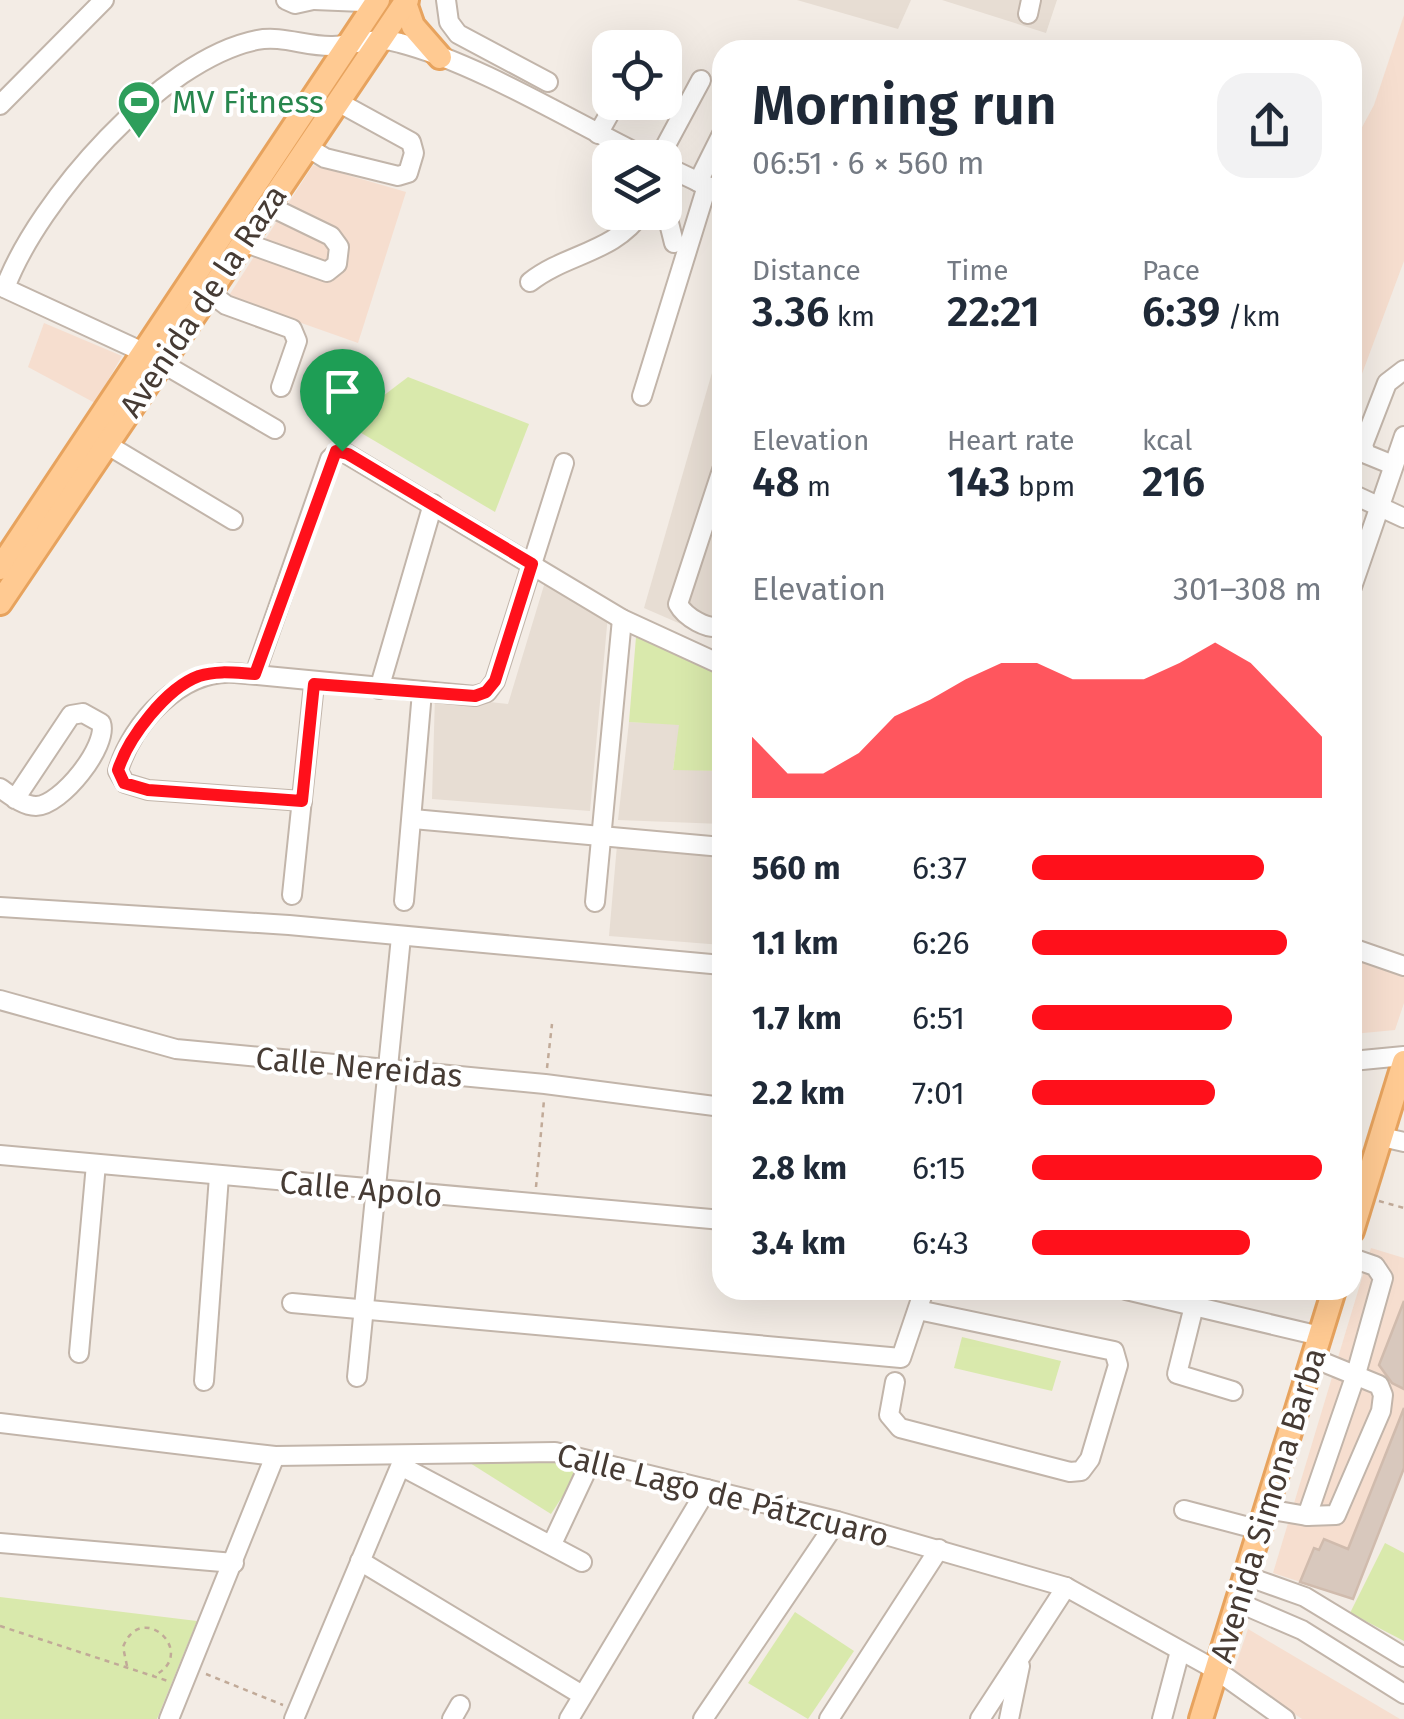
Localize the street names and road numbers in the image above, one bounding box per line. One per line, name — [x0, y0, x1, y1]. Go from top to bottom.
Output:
street label: Avenida de la Raza — [111, 178, 295, 424]
street label: Calle Nereidas — [254, 1039, 464, 1095]
street label: Calle Apolo — [278, 1163, 444, 1215]
street label: Avenida Simona Barba — [1202, 1343, 1334, 1667]
street label: Calle Lago de Pátzcuaro — [553, 1435, 893, 1555]

